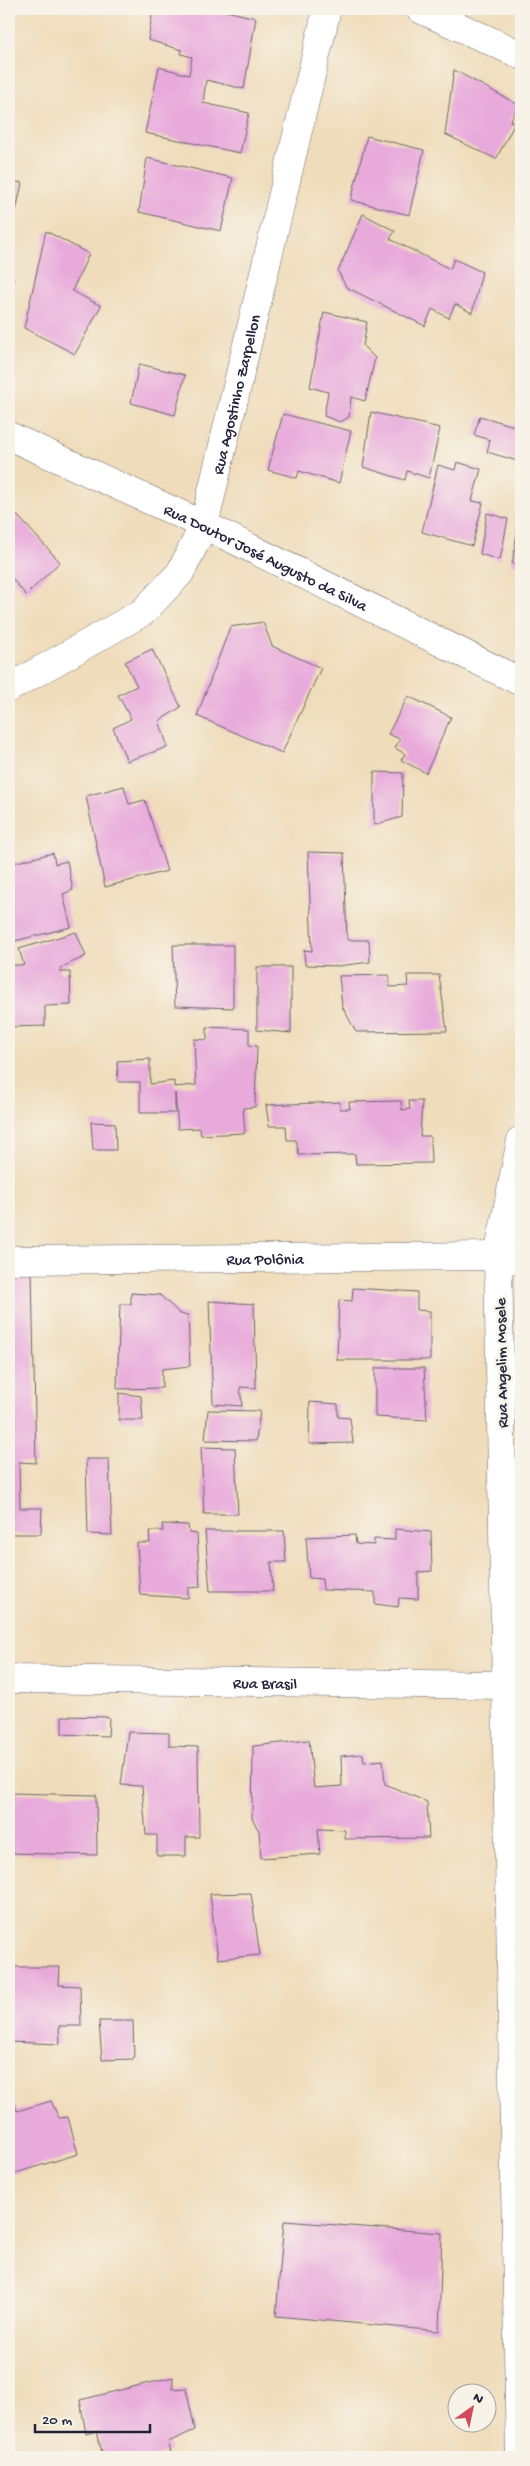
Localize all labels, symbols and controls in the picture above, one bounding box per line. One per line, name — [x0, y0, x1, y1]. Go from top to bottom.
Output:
street label: Rua Agostinho Zarpellon — [210, 313, 267, 477]
street label: Rua Doutor José Augusto da Silva — [160, 502, 371, 618]
street label: Rua Polônia — [226, 1252, 305, 1271]
street label: Rua Angelim Mosele — [493, 1297, 514, 1428]
street label: Rua Brasil — [233, 1676, 297, 1695]
north arrow — [448, 2384, 498, 2434]
text: N — [469, 2390, 486, 2409]
scale bar — [35, 2401, 150, 2433]
text: 20 m — [42, 2412, 72, 2430]

